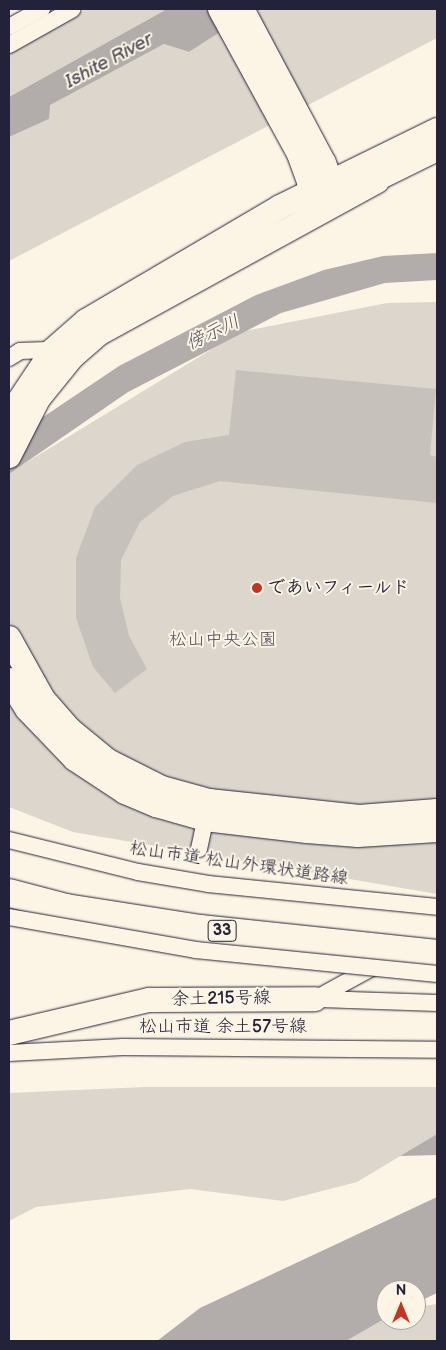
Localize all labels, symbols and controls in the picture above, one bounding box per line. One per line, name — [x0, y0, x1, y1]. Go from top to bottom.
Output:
water label: Ishite River — [61, 29, 157, 93]
water label: 傍示川 — [182, 311, 244, 355]
place label: であいフィールド — [267, 577, 411, 599]
marker: であいフィールド — [251, 582, 263, 594]
park label: 松山中央公園 — [169, 629, 277, 651]
street label: 松山市道 松山外環状道路線 — [128, 838, 350, 890]
road number: 33 — [207, 918, 237, 944]
street label: 余土215号線 — [171, 987, 271, 1011]
street label: 松山市道 余土57号線 — [139, 1016, 307, 1038]
north arrow — [376, 1280, 426, 1330]
text: N — [396, 1282, 406, 1299]

